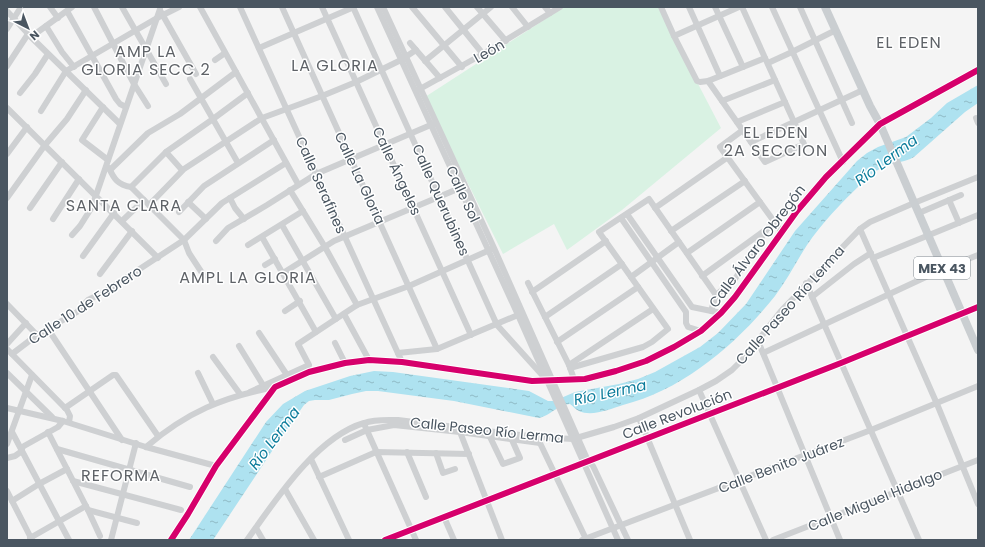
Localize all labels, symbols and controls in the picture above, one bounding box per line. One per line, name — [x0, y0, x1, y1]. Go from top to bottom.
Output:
north arrow — [8, 8, 48, 48]
text: N — [26, 27, 43, 44]
district label: EL EDEN — [876, 31, 942, 54]
street label: León — [470, 34, 508, 68]
district label: AMP LA GLORIA SECC 2 — [81, 40, 211, 81]
district label: LA GLORIA — [291, 54, 379, 77]
district label: EL EDEN 2A SECCION — [724, 121, 828, 162]
street label: Calle Ángeles — [368, 123, 426, 219]
street label: Calle La Gloria — [330, 128, 390, 228]
water label: Río Lerma — [850, 129, 922, 191]
street label: Calle Serafines — [291, 133, 351, 237]
street label: Calle Querubines — [407, 141, 475, 259]
street label: Calle Sol — [441, 162, 485, 226]
street label: Calle Álvaro Obregón — [704, 180, 810, 312]
district label: SANTA CLARA — [66, 194, 182, 217]
street label: Calle Paseo Río Lerma — [731, 241, 849, 369]
road number: MEX 43 — [914, 257, 970, 279]
street label: Calle 10 de Febrero — [24, 261, 146, 349]
district label: AMPL LA GLORIA — [179, 266, 317, 289]
water label: Río Lerma — [572, 374, 648, 410]
street label: Calle Revolución — [619, 384, 735, 444]
water label: Río Lerma — [243, 402, 305, 474]
street label: Calle Paseo Río Lerma — [409, 412, 565, 448]
street label: Calle Benito Juárez — [715, 432, 847, 498]
district label: REFORMA — [81, 464, 161, 487]
street label: Calle Miguel Hidalgo — [805, 464, 945, 536]

